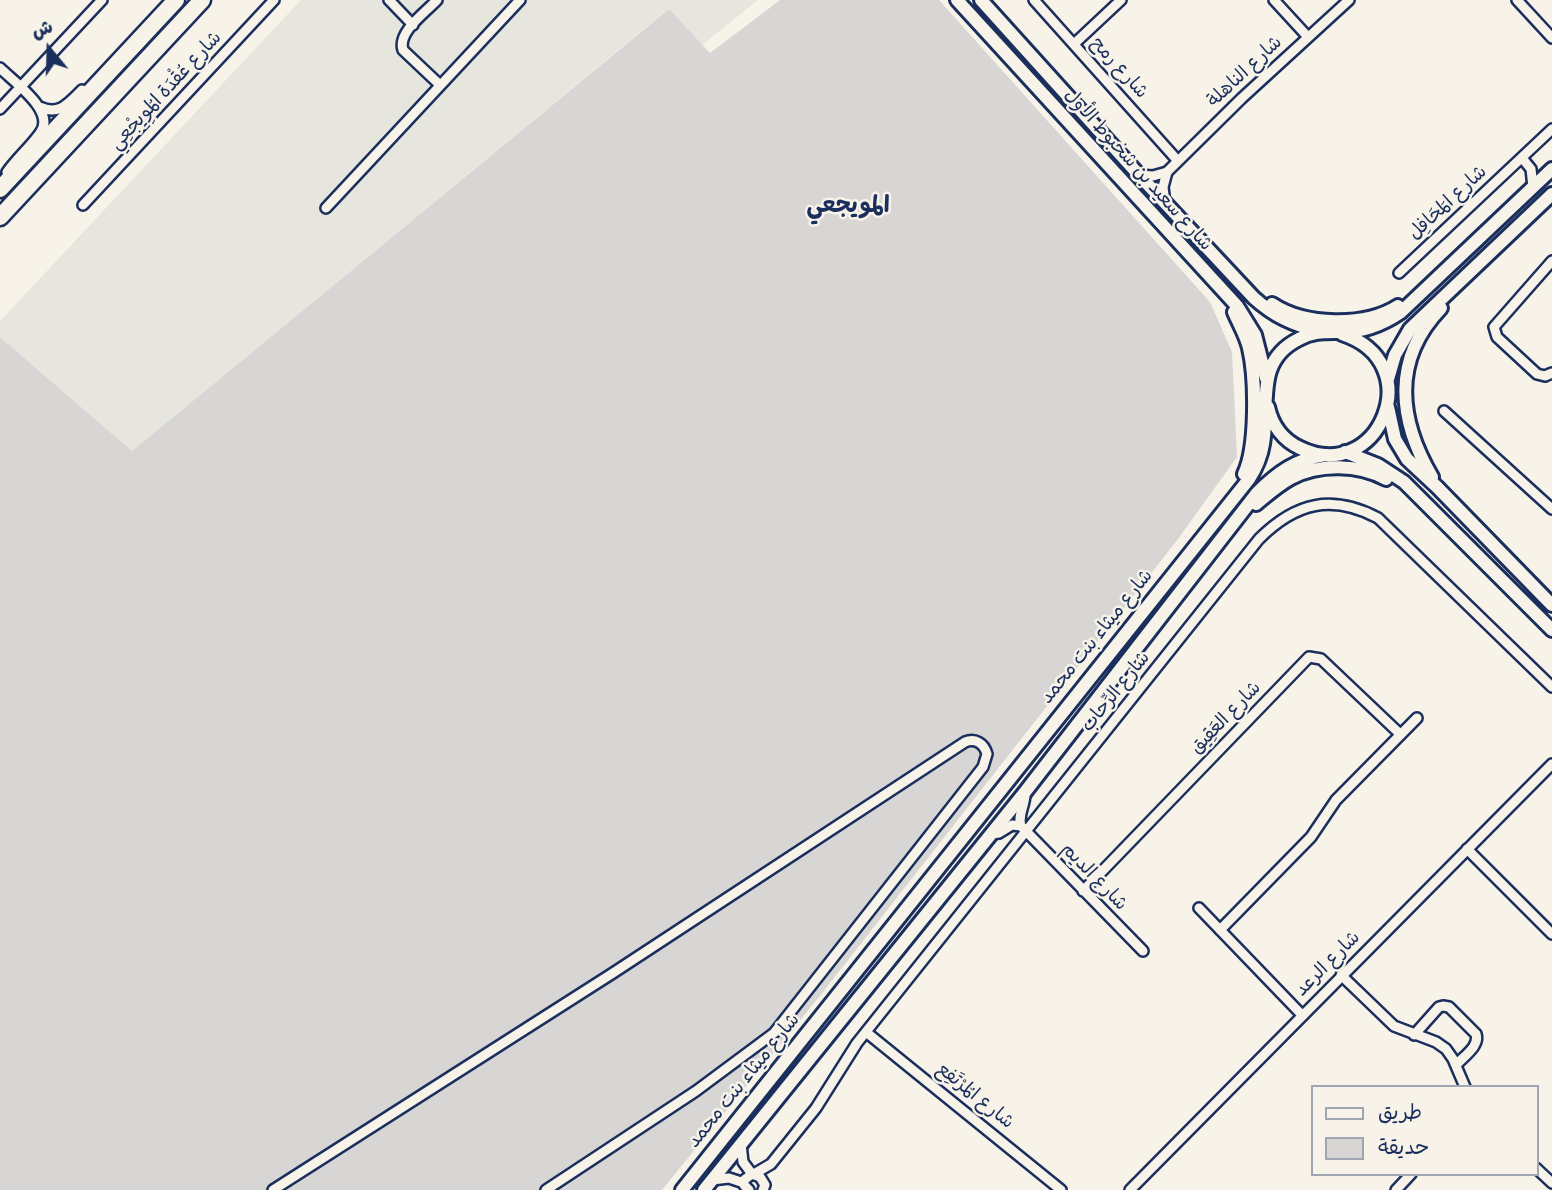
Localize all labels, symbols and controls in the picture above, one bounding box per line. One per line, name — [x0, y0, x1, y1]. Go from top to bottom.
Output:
north arrow — [14, 14, 84, 84]
text: ش — [28, 14, 56, 44]
street label: شارع عُقْدَة المُوِيجْعِي — [105, 27, 227, 155]
street label: شارع الناهلة — [1203, 31, 1287, 113]
street label: شارع رمح — [1085, 32, 1153, 104]
street label: شارع سعيد بن شخبوط الأول — [1059, 84, 1217, 256]
street label: شارع المَحَافِل — [1404, 161, 1492, 245]
district label: المويجعي — [806, 192, 890, 220]
street label: شارع ميثاء بنت محمد — [1036, 565, 1158, 709]
street label: شارع الرِّحاب — [1077, 647, 1155, 737]
street label: شارع العَقِيق — [1186, 677, 1266, 759]
street label: شارع الديم — [1056, 838, 1132, 916]
street label: شارع الرعد — [1291, 927, 1365, 1001]
street label: شارع ميثاء بنت محمد — [683, 1009, 805, 1153]
street label: شارع المُرْتَفِع — [932, 1058, 1018, 1134]
legend — [1310, 1085, 1538, 1176]
text: طريق — [1378, 1099, 1422, 1126]
text: حديقة — [1378, 1134, 1429, 1161]

